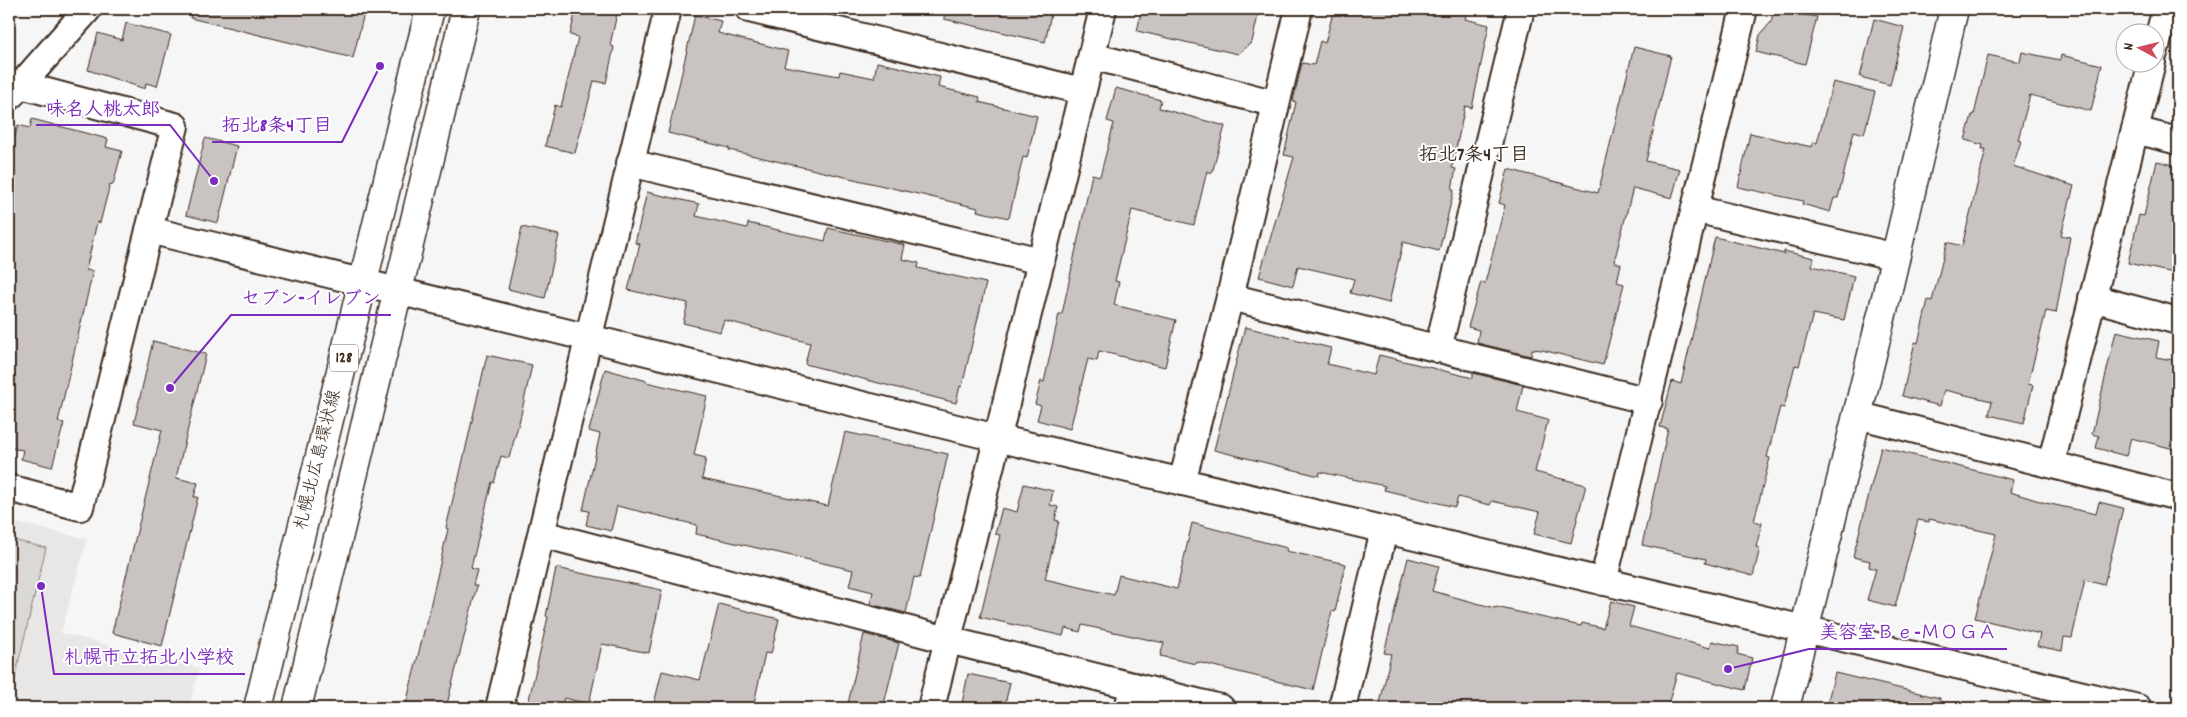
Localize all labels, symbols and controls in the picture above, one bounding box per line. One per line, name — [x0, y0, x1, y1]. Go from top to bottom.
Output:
north arrow — [2114, 22, 2164, 72]
text: N — [2119, 42, 2139, 51]
callout: 味名人桃太郎 — [36, 91, 170, 125]
text: 味名人桃太郎 — [46, 98, 160, 125]
callout: 拓北8条4丁目 — [212, 108, 342, 142]
text: 拓北8条4丁目 — [222, 114, 332, 141]
district label: 拓北7条4丁目 — [1419, 143, 1529, 170]
callout: セブン-イレブン — [231, 281, 391, 315]
text: セブン-イレブン — [241, 287, 381, 314]
road number: 128 — [330, 344, 358, 372]
street label: 札幌北広島環状線 — [289, 387, 349, 533]
callout: 美容室Ｂｅ−ＭＯＧＡ — [1809, 615, 2007, 649]
text: 美容室Ｂｅ−ＭＯＧＡ — [1819, 621, 1997, 648]
callout: 札幌市立拓北小学校 — [54, 640, 245, 674]
text: 札幌市立拓北小学校 — [63, 646, 235, 673]

